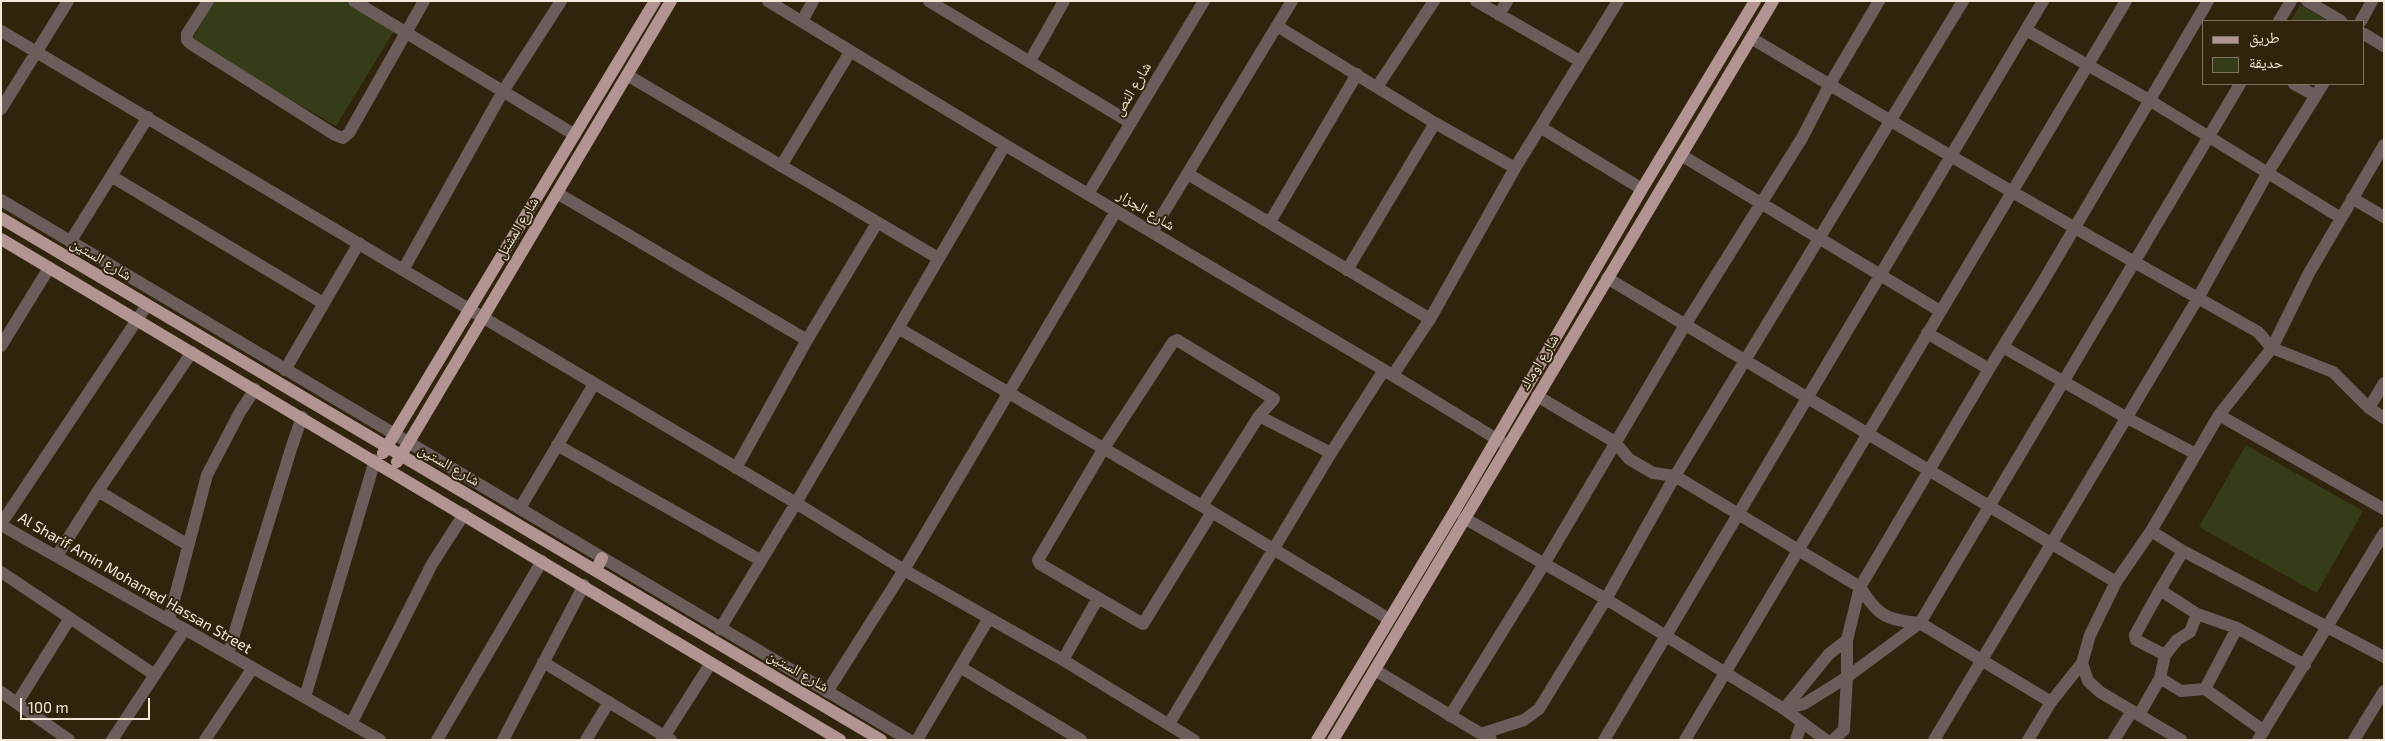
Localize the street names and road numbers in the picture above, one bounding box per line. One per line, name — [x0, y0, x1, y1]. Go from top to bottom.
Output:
street label: شارع النص — [1109, 59, 1155, 119]
street label: شارع الجزار — [1114, 186, 1178, 234]
street label: شارع المشتل — [492, 194, 542, 262]
street label: شارع الستين — [67, 234, 135, 284]
street label: شارع اوماك — [1515, 331, 1563, 393]
street label: شارع الستين — [415, 440, 483, 490]
street label: Al Sharif Amin Mohamed Hassan Street — [15, 509, 255, 657]
street label: شارع الستين — [764, 646, 832, 696]

